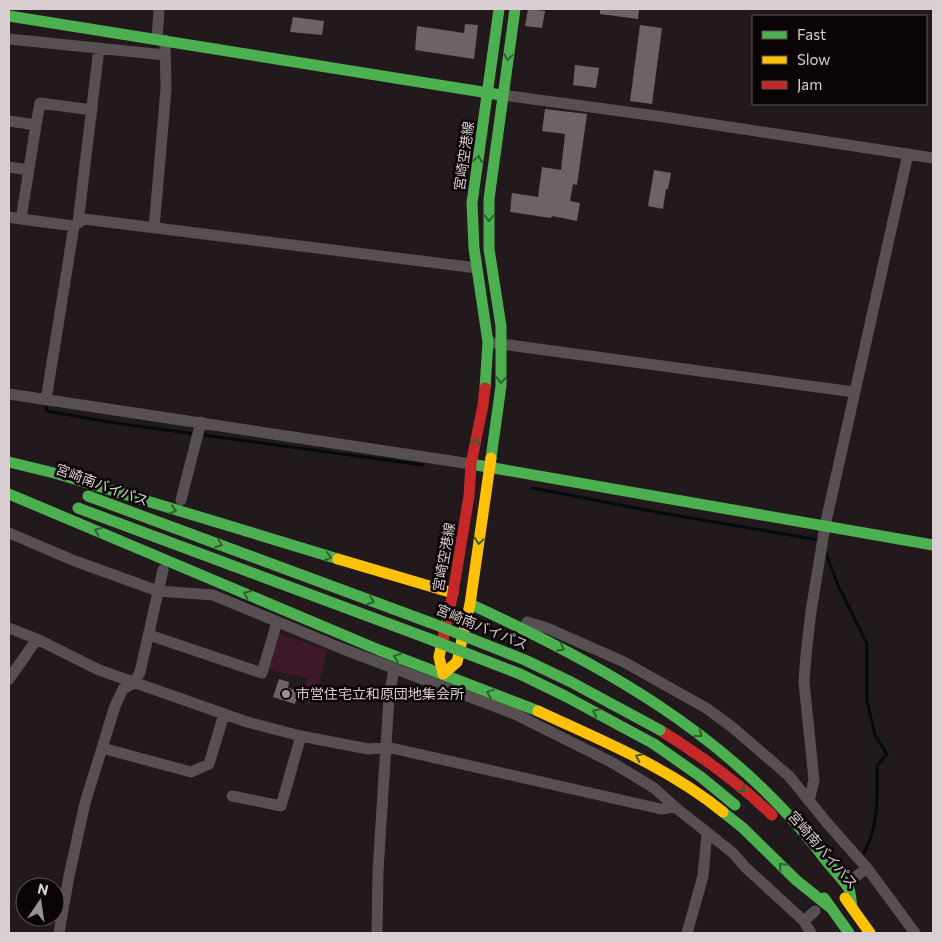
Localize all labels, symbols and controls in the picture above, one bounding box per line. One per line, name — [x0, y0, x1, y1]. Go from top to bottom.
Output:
legend — [752, 15, 927, 105]
text: Fast — [797, 25, 826, 43]
text: Slow — [797, 50, 830, 68]
one-way arrow — [503, 53, 514, 61]
text: Jam — [797, 75, 822, 93]
street label: 宮崎空港線 — [450, 120, 477, 192]
one-way arrow — [473, 155, 483, 163]
one-way arrow — [483, 214, 494, 222]
one-way arrow — [496, 376, 507, 384]
one-way arrow — [470, 437, 480, 446]
street label: 宮崎南バイパス — [53, 460, 151, 509]
one-way arrow — [168, 504, 177, 514]
street label: 宮崎空港線 — [429, 521, 458, 593]
one-way arrow — [94, 526, 103, 537]
one-way arrow — [474, 536, 484, 545]
one-way arrow — [214, 538, 223, 548]
one-way arrow — [324, 552, 332, 562]
one-way arrow — [243, 589, 252, 600]
one-way arrow — [366, 595, 375, 605]
street label: 宮崎南バイパス — [434, 600, 531, 653]
one-way arrow — [556, 642, 565, 652]
one-way arrow — [393, 653, 402, 663]
place label: 市営住宅立和原団地集会所 — [296, 685, 464, 702]
marker: 市営住宅立和原団地集会所 — [280, 688, 292, 700]
one-way arrow — [486, 689, 495, 699]
one-way arrow — [593, 708, 602, 718]
one-way arrow — [693, 728, 703, 737]
one-way arrow — [635, 753, 644, 764]
one-way arrow — [737, 783, 746, 792]
street label: 宮崎南バイパス — [785, 807, 862, 892]
one-way arrow — [779, 862, 788, 871]
north arrow — [15, 877, 65, 927]
text: N — [36, 879, 50, 898]

